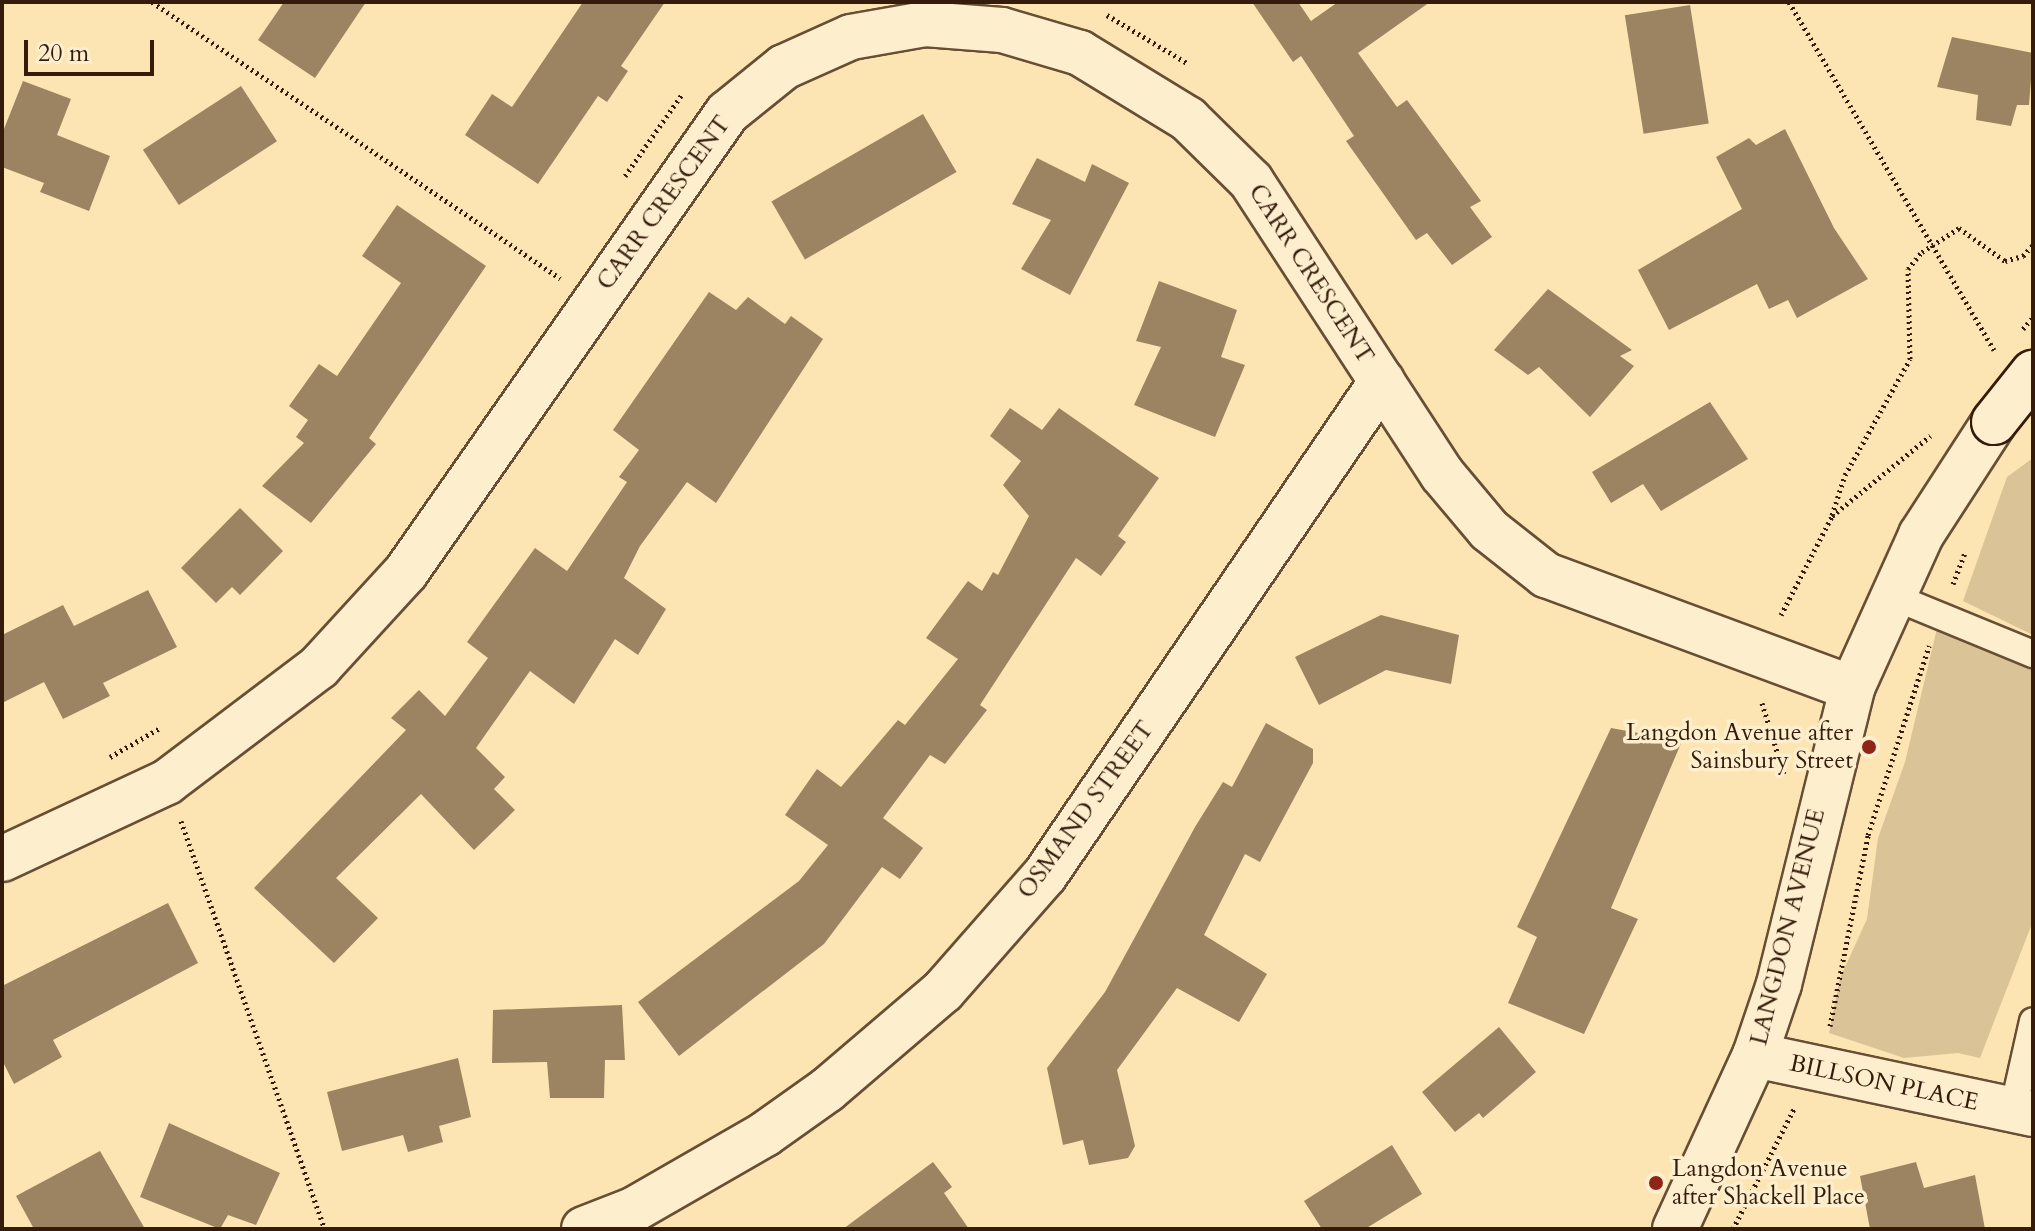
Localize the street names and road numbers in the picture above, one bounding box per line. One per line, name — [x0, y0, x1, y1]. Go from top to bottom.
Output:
street label: CARR CRESCENT — [591, 110, 737, 296]
street label: CARR CRESCENT — [1242, 179, 1380, 369]
street label: OSMAND STREET — [1012, 716, 1160, 904]
street label: LANGDON AVENUE — [1745, 806, 1831, 1048]
street label: BILLSON PLACE — [1787, 1049, 1981, 1117]

